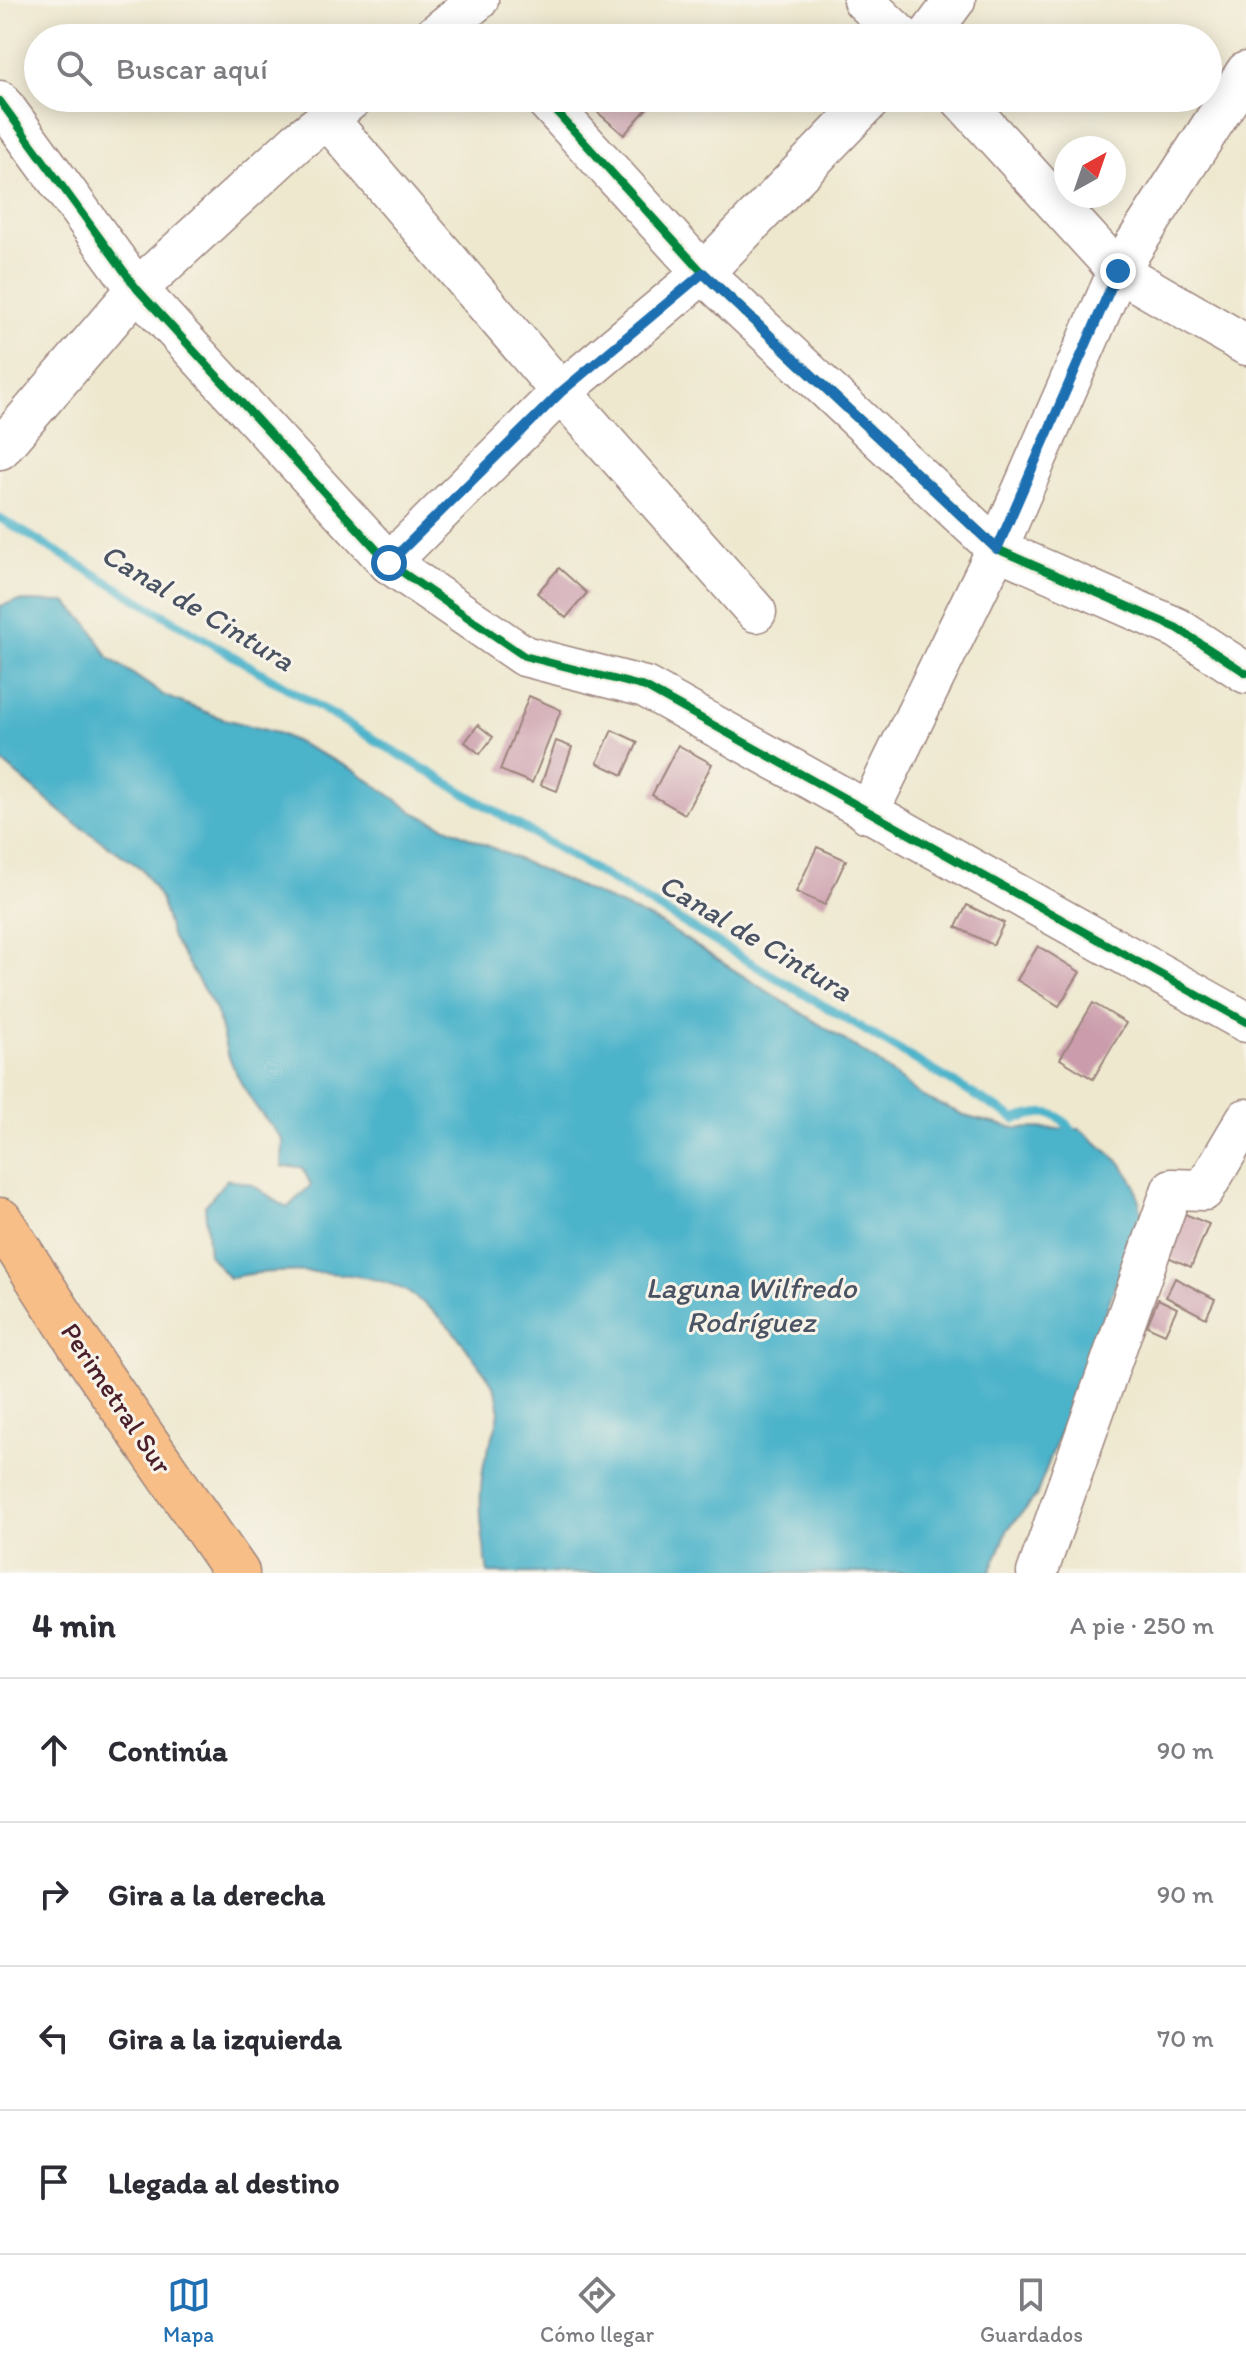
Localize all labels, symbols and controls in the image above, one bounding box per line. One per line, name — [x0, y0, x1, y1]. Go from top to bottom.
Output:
search box — [24, 24, 1222, 112]
icon: search — [52, 46, 96, 90]
text: Buscar aquí — [116, 50, 268, 87]
north arrow — [1054, 136, 1126, 208]
route end — [1100, 253, 1136, 289]
water label: Canal de Cintura — [95, 535, 301, 679]
route start — [371, 545, 407, 581]
water label: Canal de Cintura — [653, 865, 859, 1009]
water label: Laguna Wilfredo Rodríguez — [645, 1269, 857, 1340]
street label: Perimetral Sur — [54, 1316, 180, 1480]
text: 4 min — [32, 1605, 116, 1646]
text: A pie · 250 m — [1070, 1609, 1214, 1641]
icon: ahead — [32, 1728, 76, 1772]
text: Continúa — [108, 1732, 228, 1769]
text: 90 m — [1157, 1734, 1214, 1766]
icon: right — [32, 1872, 76, 1916]
text: Gira a la derecha — [108, 1876, 325, 1913]
text: 90 m — [1157, 1878, 1214, 1910]
icon: left — [32, 2016, 76, 2060]
text: Gira a la izquierda — [108, 2020, 342, 2057]
text: 70 m — [1157, 2022, 1214, 2054]
icon: arrive — [32, 2160, 76, 2204]
text: Llegada al destino — [108, 2164, 340, 2201]
tab: Mapa — [163, 2273, 214, 2348]
tab: Cómo llegar — [540, 2273, 654, 2348]
tab: Guardados — [980, 2273, 1083, 2348]

